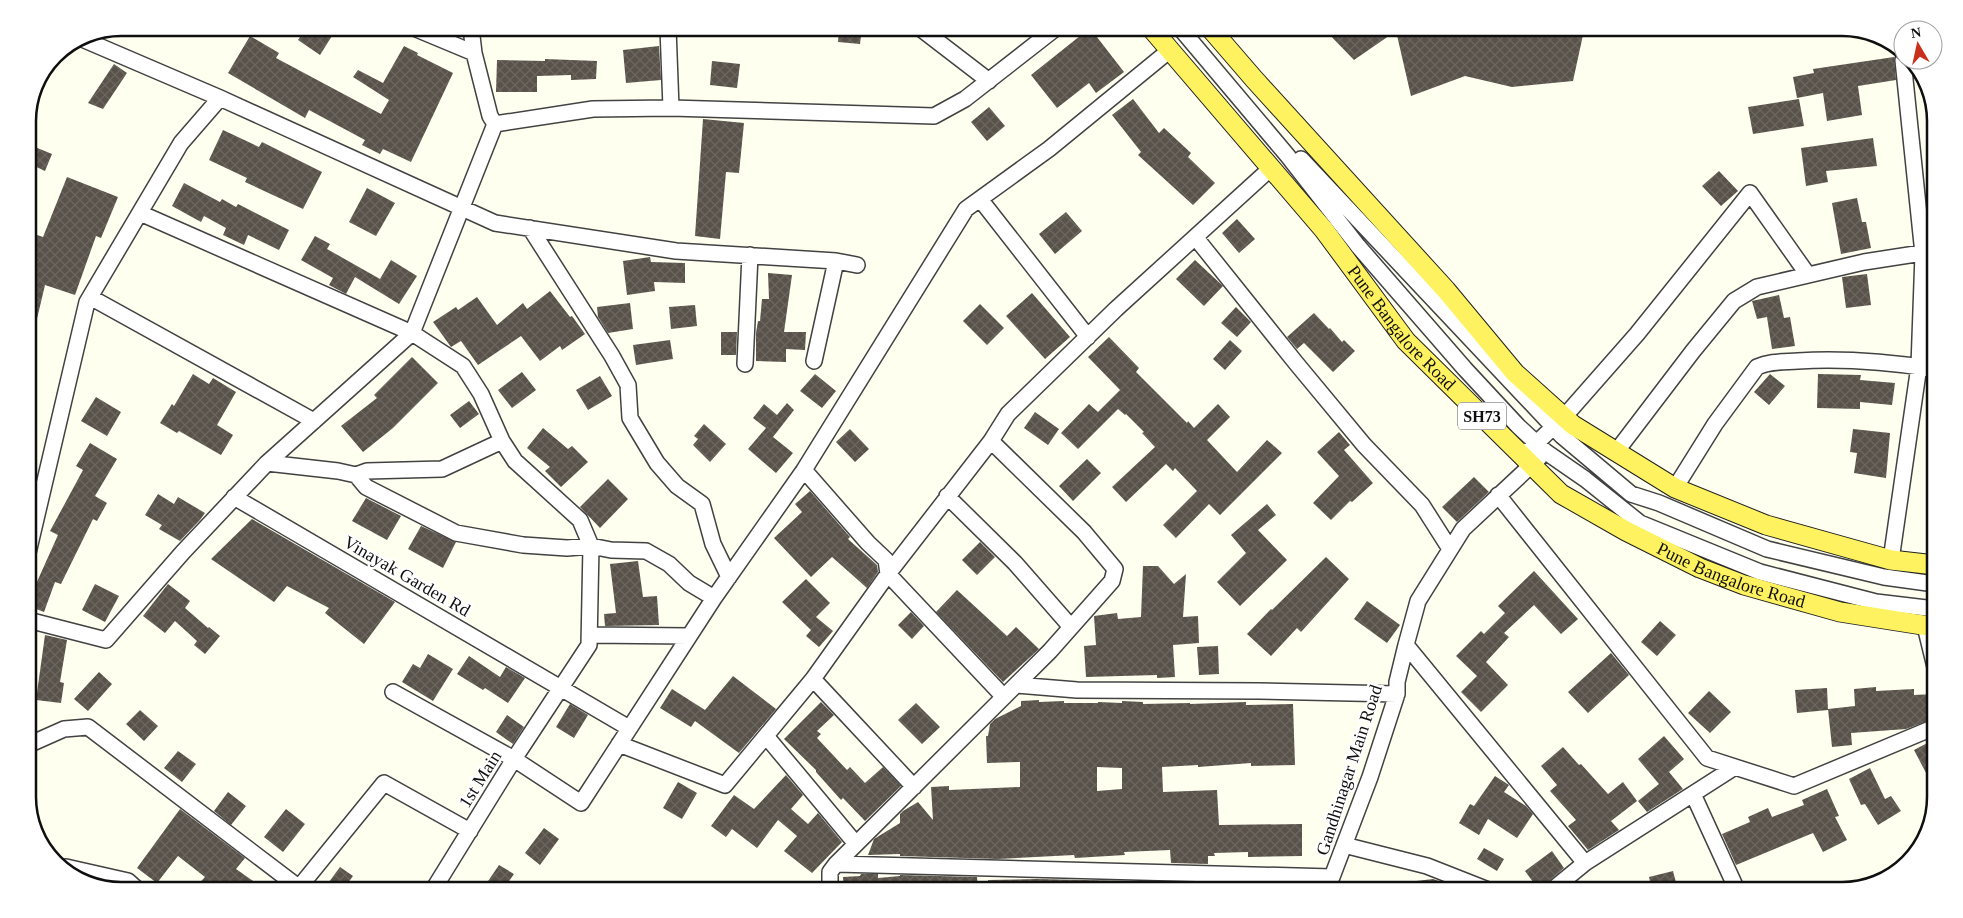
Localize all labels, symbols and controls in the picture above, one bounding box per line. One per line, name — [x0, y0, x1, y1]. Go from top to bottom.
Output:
north arrow — [1893, 20, 1943, 70]
text: N — [1910, 24, 1922, 41]
street label: Pune Bangalore Road — [1344, 261, 1460, 394]
road number: SH73 — [1458, 402, 1506, 430]
street label: Vinayak Garden Rd — [340, 532, 474, 620]
street label: Pune Bangalore Road — [1654, 538, 1807, 612]
street label: Gandhinagar Main Road — [1312, 682, 1386, 858]
street label: 1st Main — [455, 747, 505, 811]

